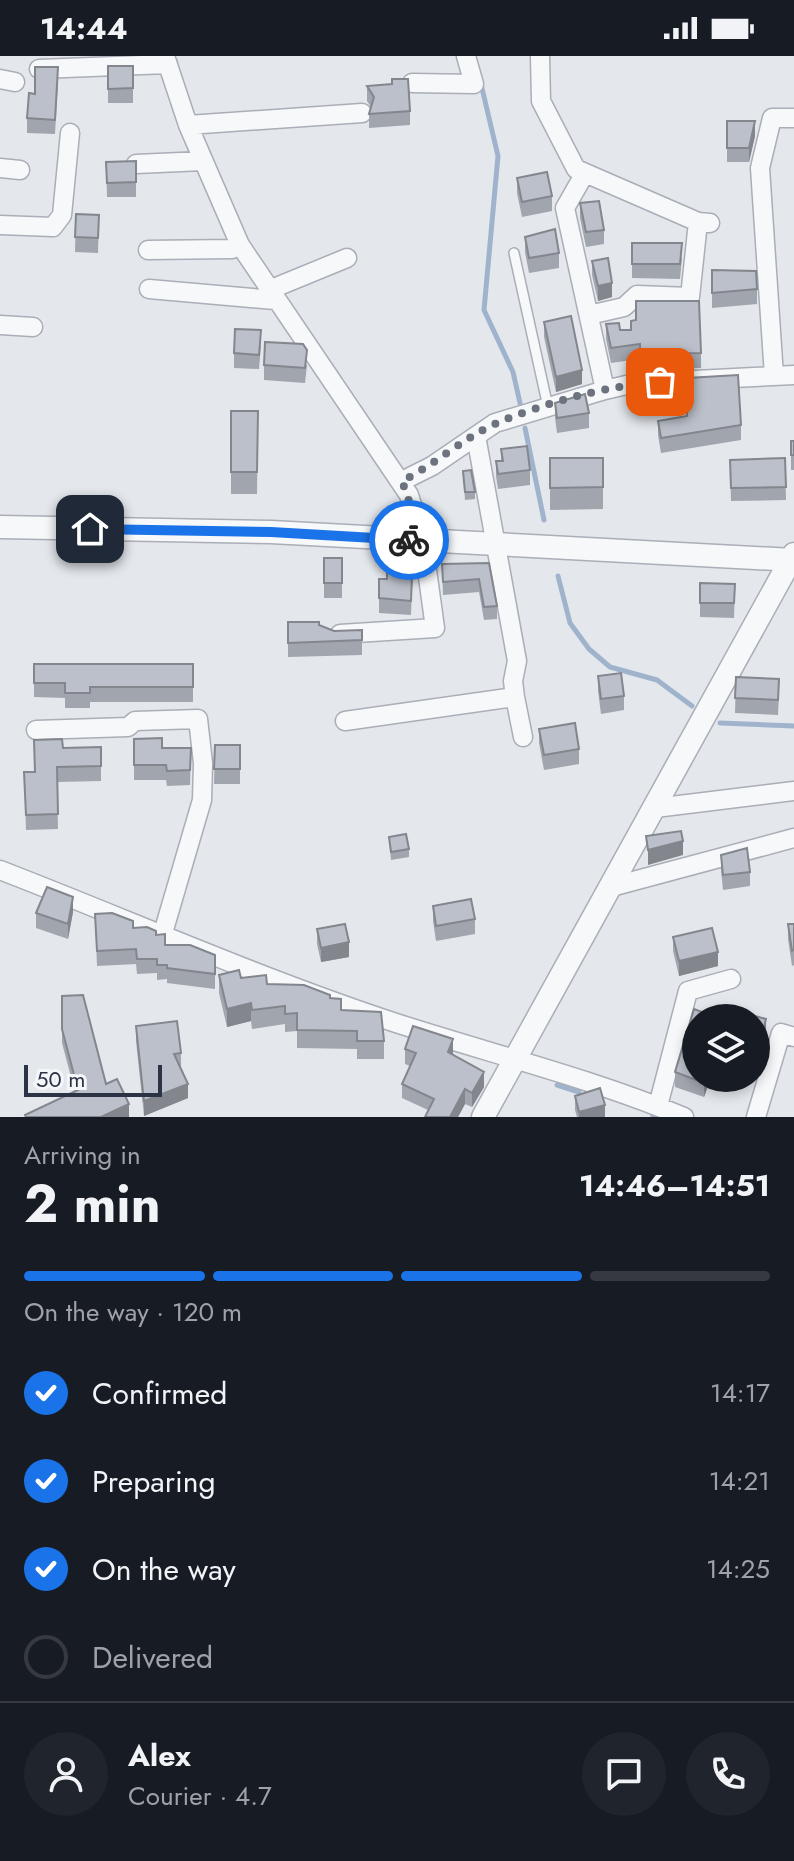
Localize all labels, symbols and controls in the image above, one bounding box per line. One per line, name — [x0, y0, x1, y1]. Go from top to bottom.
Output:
text: 14:44 — [40, 7, 128, 50]
pin — [626, 348, 694, 416]
icon: bag — [638, 360, 682, 404]
pin — [56, 495, 124, 563]
courier — [369, 500, 449, 580]
icon: home — [68, 507, 112, 551]
icon: bike — [387, 518, 431, 562]
map controls — [682, 1004, 770, 1092]
button: layers — [682, 1004, 770, 1092]
scale bar — [24, 1061, 162, 1097]
text: 50 m — [36, 1063, 85, 1095]
text: Arriving in — [24, 1136, 141, 1174]
text: 14:46–14:51 — [579, 1164, 770, 1207]
text: 2 min — [24, 1166, 161, 1242]
text: On the way · 120 m — [24, 1293, 242, 1331]
icon: check — [24, 1371, 68, 1415]
text: Confirmed — [92, 1372, 227, 1415]
text: 14:17 — [710, 1374, 770, 1412]
icon: check — [24, 1459, 68, 1503]
text: Preparing — [92, 1460, 216, 1503]
text: 14:21 — [709, 1462, 770, 1500]
icon: check — [24, 1547, 68, 1591]
text: On the way — [92, 1548, 236, 1591]
text: 14:25 — [706, 1550, 770, 1588]
text: Delivered — [92, 1636, 213, 1679]
button: person — [24, 1732, 108, 1816]
button: chat — [582, 1732, 666, 1816]
button: phone — [686, 1732, 770, 1816]
text: Alex — [128, 1734, 191, 1777]
text: Courier · 4.7 — [128, 1777, 272, 1815]

